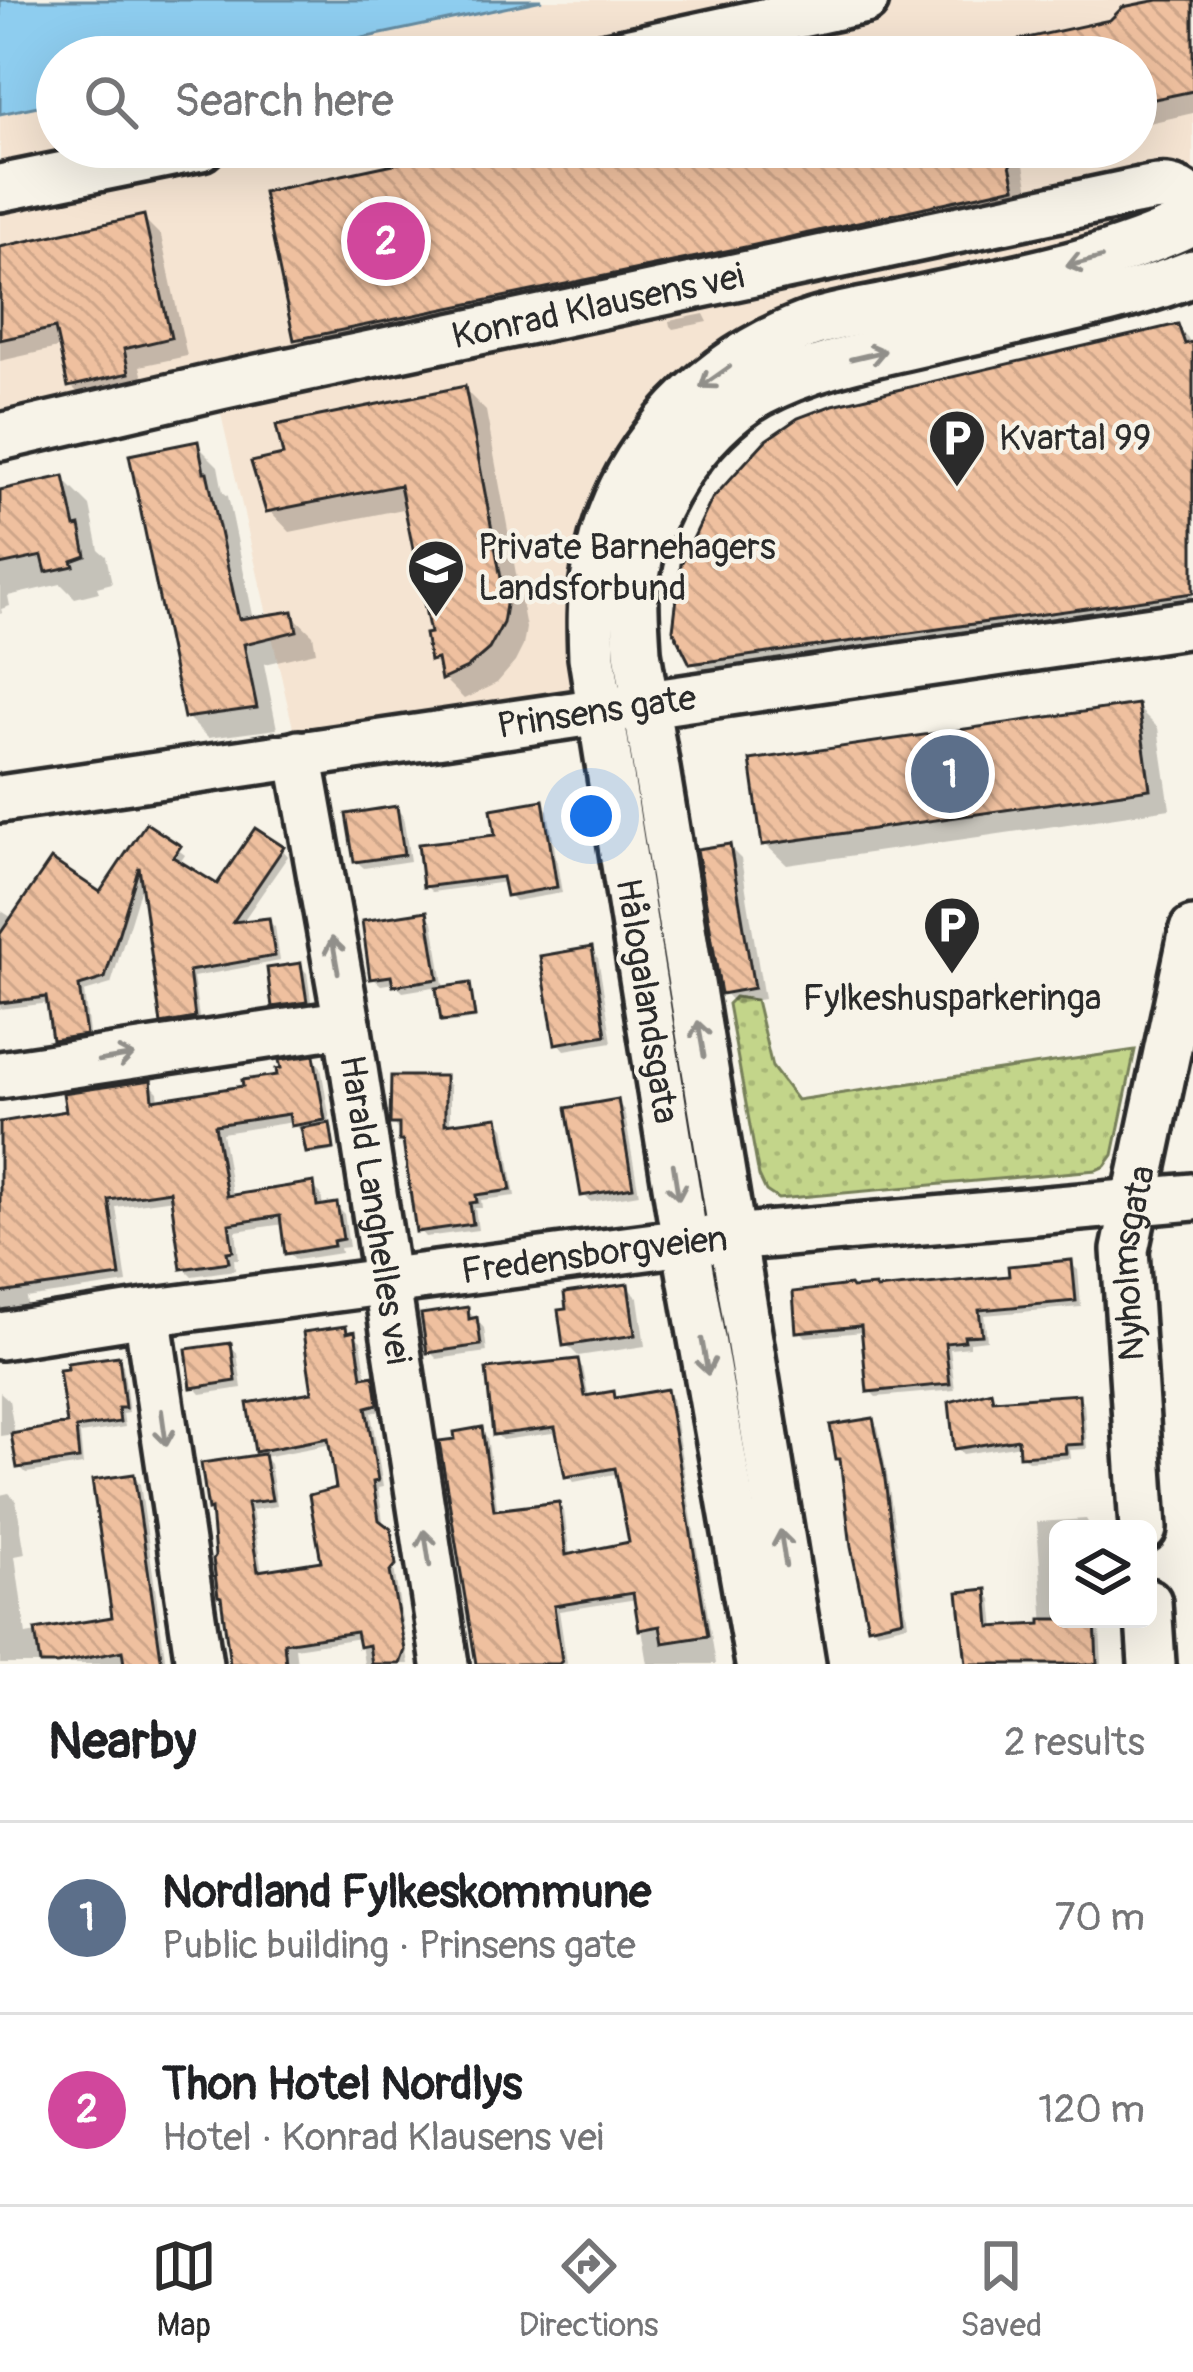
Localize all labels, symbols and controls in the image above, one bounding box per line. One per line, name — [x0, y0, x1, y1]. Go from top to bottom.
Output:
search box — [36, 36, 1157, 168]
icon: search — [78, 69, 144, 135]
text: Search here — [174, 74, 394, 130]
pin: 2 — [347, 196, 425, 286]
one-way arrow — [1066, 252, 1104, 274]
street label: Konrad Klausens vei — [448, 253, 748, 359]
one-way arrow — [848, 343, 886, 365]
one-way arrow — [699, 364, 732, 389]
parking icon: Kvartal 99 — [926, 407, 988, 489]
place label: Kvartal 99 — [999, 416, 1151, 461]
place label: Private Barnehagers Landsforbund — [478, 525, 776, 611]
school or university icon: Private Barnehagers Landsforbund — [405, 537, 467, 619]
street label: Prinsens gate — [494, 675, 699, 748]
pin: 1 — [911, 729, 989, 819]
your location — [561, 786, 621, 846]
street label: Hålogalandsgata — [605, 875, 689, 1127]
parking icon: Fylkeshusparkeringa — [921, 894, 983, 976]
one-way arrow — [323, 937, 346, 976]
place label: Fylkeshusparkeringa — [802, 976, 1102, 1021]
one-way arrow — [689, 1020, 712, 1059]
one-way arrow — [95, 1046, 134, 1069]
street label: Harald Langhelles vei — [330, 1052, 421, 1367]
street label: Nyholmsgata — [1102, 1161, 1165, 1362]
one-way arrow — [665, 1162, 688, 1201]
street label: Fredensborgveien — [458, 1216, 729, 1294]
one-way arrow — [695, 1337, 718, 1376]
one-way arrow — [154, 1408, 177, 1447]
map controls — [1049, 1520, 1157, 1628]
button: layers — [1049, 1520, 1157, 1628]
one-way arrow — [415, 1530, 438, 1569]
one-way arrow — [771, 1530, 794, 1569]
text: Nearby — [48, 1710, 196, 1774]
text: 2 results — [1004, 1718, 1145, 1767]
text: Nordland Fylkeskommune — [162, 1865, 651, 1921]
text: 1 — [79, 1893, 95, 1942]
text: 70 m — [1055, 1893, 1145, 1942]
text: Public building · Prinsens gate — [162, 1921, 636, 1970]
text: Thon Hotel Nordlys — [162, 2057, 522, 2113]
text: 2 — [76, 2085, 98, 2134]
text: 120 m — [1038, 2085, 1145, 2134]
text: Hotel · Konrad Klausens vei — [162, 2113, 604, 2162]
tab: Map — [151, 2233, 217, 2346]
tab: Directions — [519, 2233, 659, 2346]
tab: Saved — [960, 2233, 1042, 2346]

